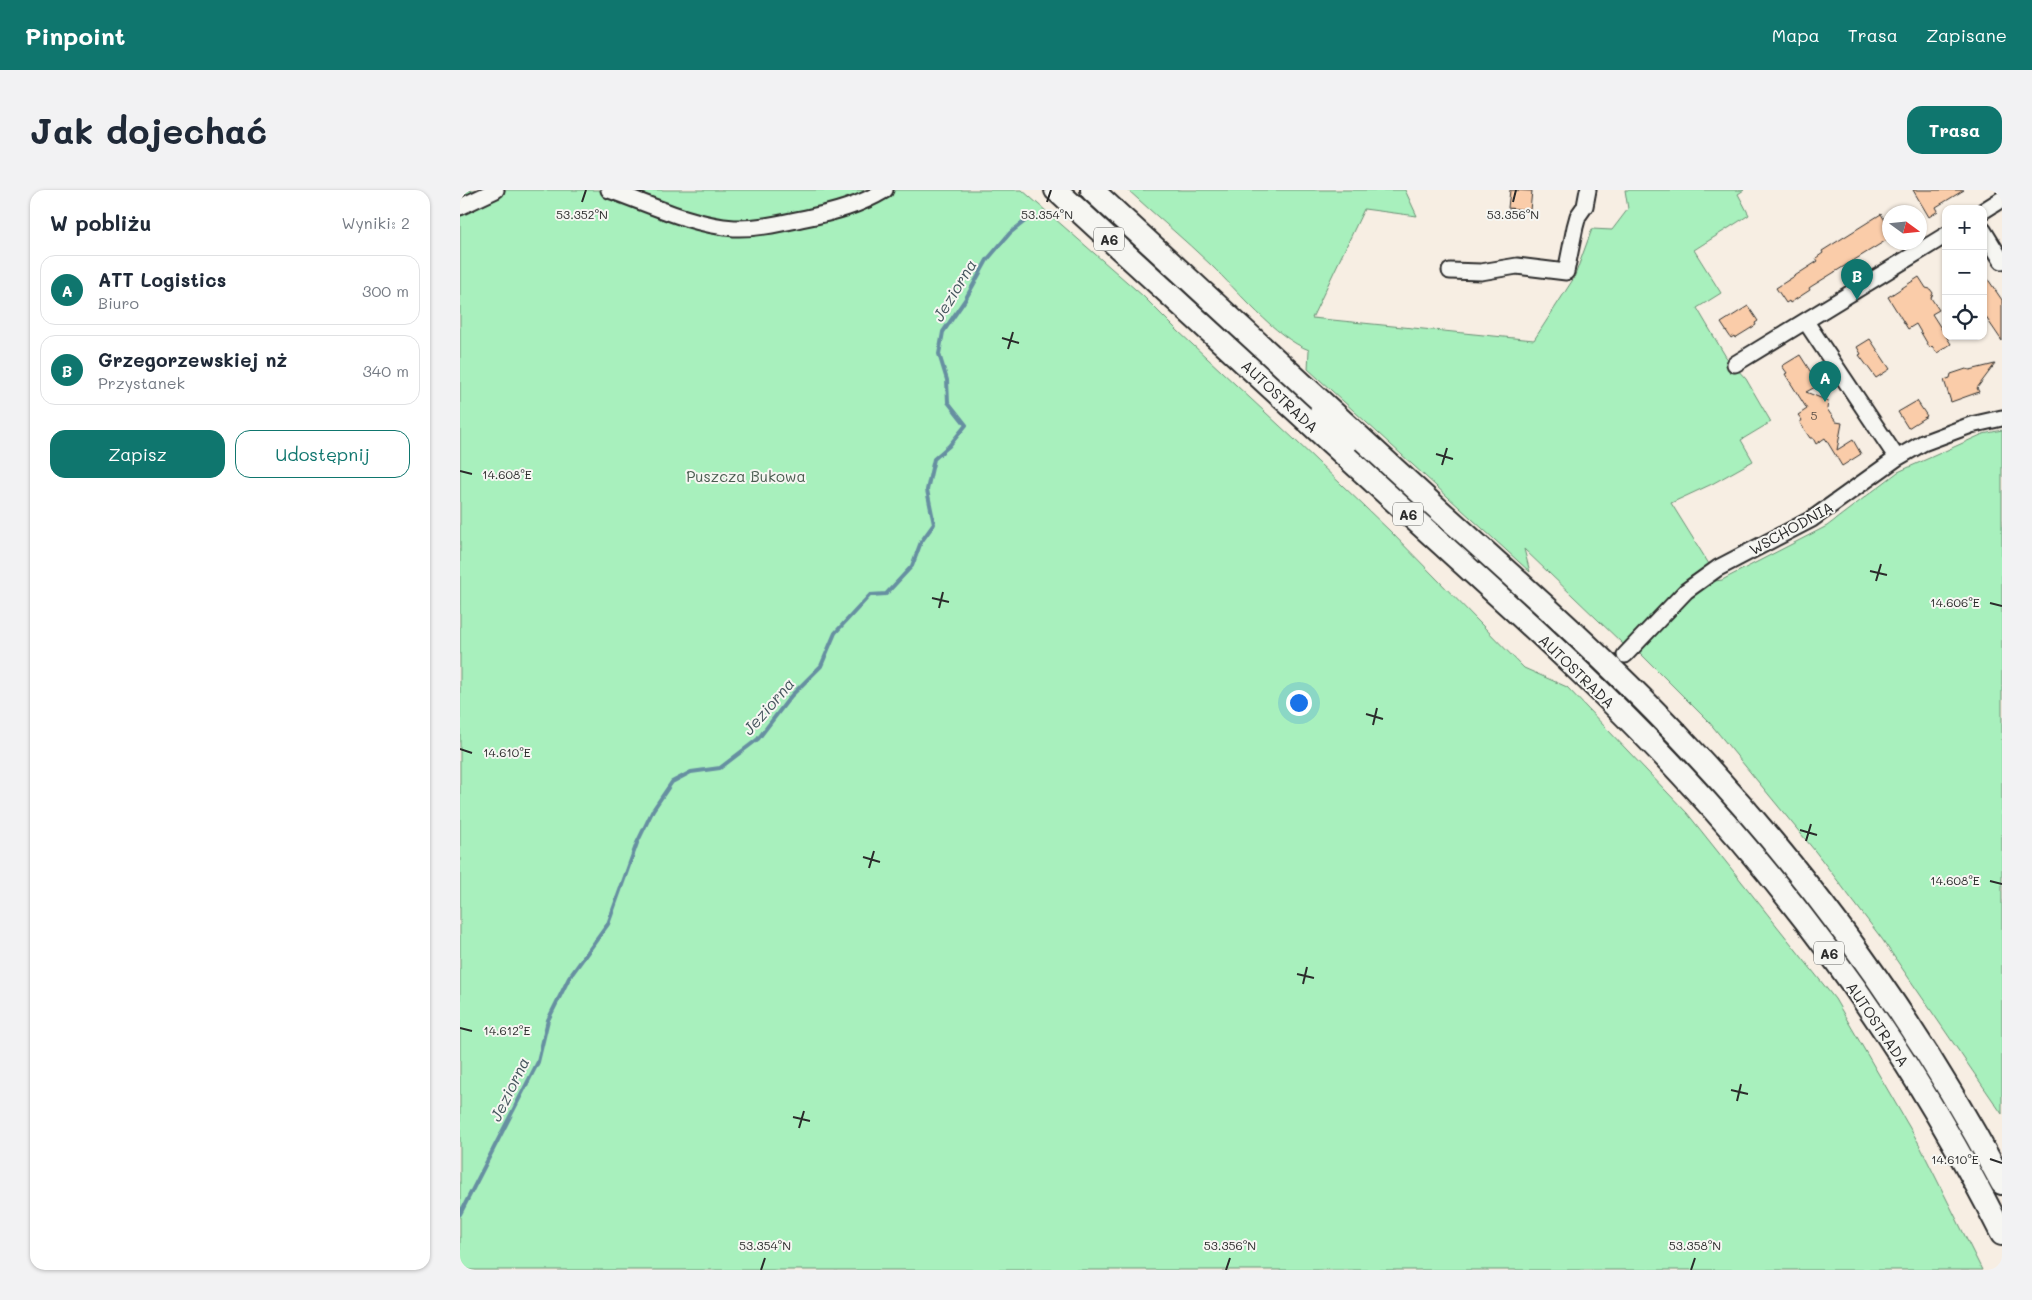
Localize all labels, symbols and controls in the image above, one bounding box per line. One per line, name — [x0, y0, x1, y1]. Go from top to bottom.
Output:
text: Pinpoint — [25, 20, 126, 51]
text: Mapa — [1772, 23, 1820, 47]
text: Trasa — [1848, 23, 1898, 47]
text: Zapisane — [1926, 23, 2007, 47]
button: Trasa — [1907, 106, 2002, 154]
text: Jak dojechać — [30, 107, 267, 153]
north arrow — [1882, 205, 1927, 250]
map controls — [1942, 205, 1987, 340]
button: + — [1942, 205, 1987, 250]
text: 53.352°N — [556, 206, 608, 222]
text: 53.354°N — [1021, 206, 1073, 222]
text: 53.356°N — [1487, 206, 1539, 222]
text: W pobliżu — [50, 209, 151, 236]
text: Wyniki: 2 — [341, 212, 410, 233]
road number: A6 — [1094, 228, 1124, 251]
button: − — [1942, 250, 1987, 295]
water label: Jeziorna — [927, 255, 981, 325]
pin: B — [1841, 259, 1873, 300]
text: ATT Logistics — [98, 267, 226, 292]
text: A — [61, 280, 73, 301]
text: 300 m — [362, 280, 409, 301]
text: Biuro — [98, 292, 139, 313]
button: locate — [1942, 295, 1987, 340]
text: Grzegorzewskiej nż — [98, 347, 287, 372]
street label: AUTOSTRADA — [1237, 355, 1323, 437]
text: B — [62, 360, 72, 381]
text: 340 m — [362, 360, 409, 381]
pin: A — [1809, 361, 1841, 402]
text: Przystanek — [98, 372, 185, 393]
house number: 5 — [1811, 407, 1818, 423]
button: Zapisz — [50, 430, 225, 478]
button: Udostępnij — [235, 430, 410, 478]
text: 14.608°E — [482, 466, 532, 482]
park label: Puszcza Bukowa — [686, 466, 806, 486]
street label: WSCHODNIA — [1745, 497, 1837, 559]
road number: A6 — [1393, 502, 1423, 526]
text: 14.606°E — [1930, 594, 1980, 610]
street label: AUTOSTRADA — [1535, 630, 1619, 712]
water label: Jeziorna — [737, 673, 799, 739]
your location — [1286, 690, 1312, 716]
text: 14.610°E — [483, 744, 531, 760]
text: 14.608°E — [1930, 872, 1980, 888]
road number: A6 — [1814, 941, 1844, 964]
street label: AUTOSTRADA — [1842, 978, 1914, 1070]
text: 14.612°E — [484, 1022, 530, 1038]
water label: Jeziorna — [484, 1053, 534, 1125]
text: 14.610°E — [1931, 1151, 1979, 1167]
text: 53.354°N — [739, 1237, 791, 1253]
text: 53.356°N — [1204, 1237, 1256, 1253]
text: 53.358°N — [1669, 1237, 1721, 1253]

